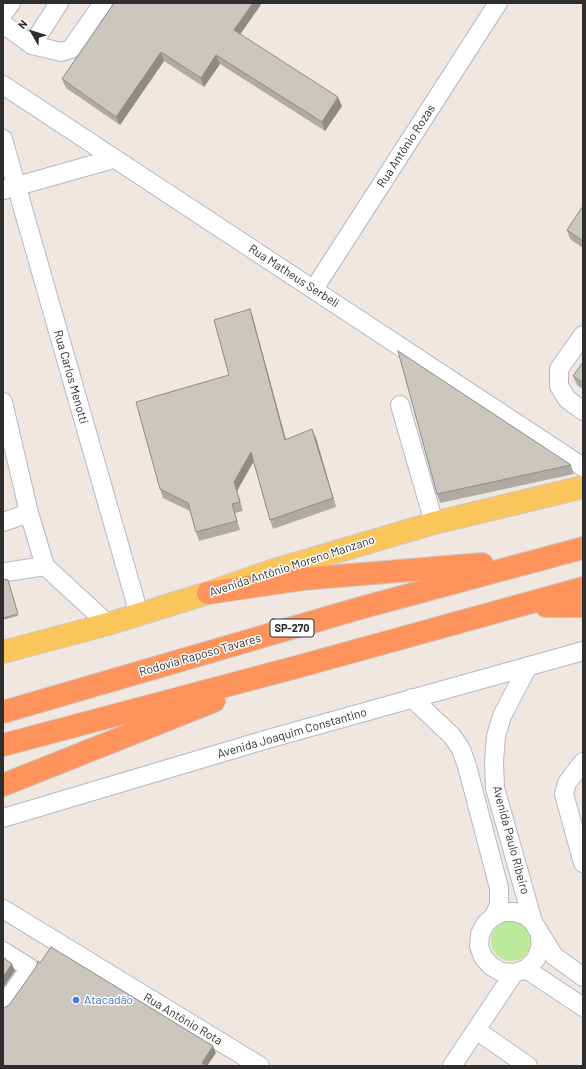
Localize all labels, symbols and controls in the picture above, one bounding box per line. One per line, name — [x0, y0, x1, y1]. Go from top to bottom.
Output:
north arrow — [12, 12, 52, 52]
text: N — [15, 17, 30, 31]
street label: Rua Antônio Rozas — [374, 102, 438, 190]
street label: Rua Matheus Serbeli — [246, 241, 342, 311]
street label: Rua Carlos Menotti — [51, 328, 91, 426]
street label: Avenida Antônio Moreno Manzano — [208, 532, 376, 600]
road number: SP-270 — [270, 619, 314, 637]
street label: Rodovia Raposo Tavares — [137, 631, 263, 679]
street label: Avenida Joaquim Constantino — [216, 705, 368, 761]
street label: Avenida Paulo Ribeiro — [490, 784, 532, 896]
street label: Rua Antônio Rota — [141, 990, 225, 1048]
place label: Atacadão — [84, 993, 133, 1007]
marker: Atacadão — [71, 995, 81, 1005]

